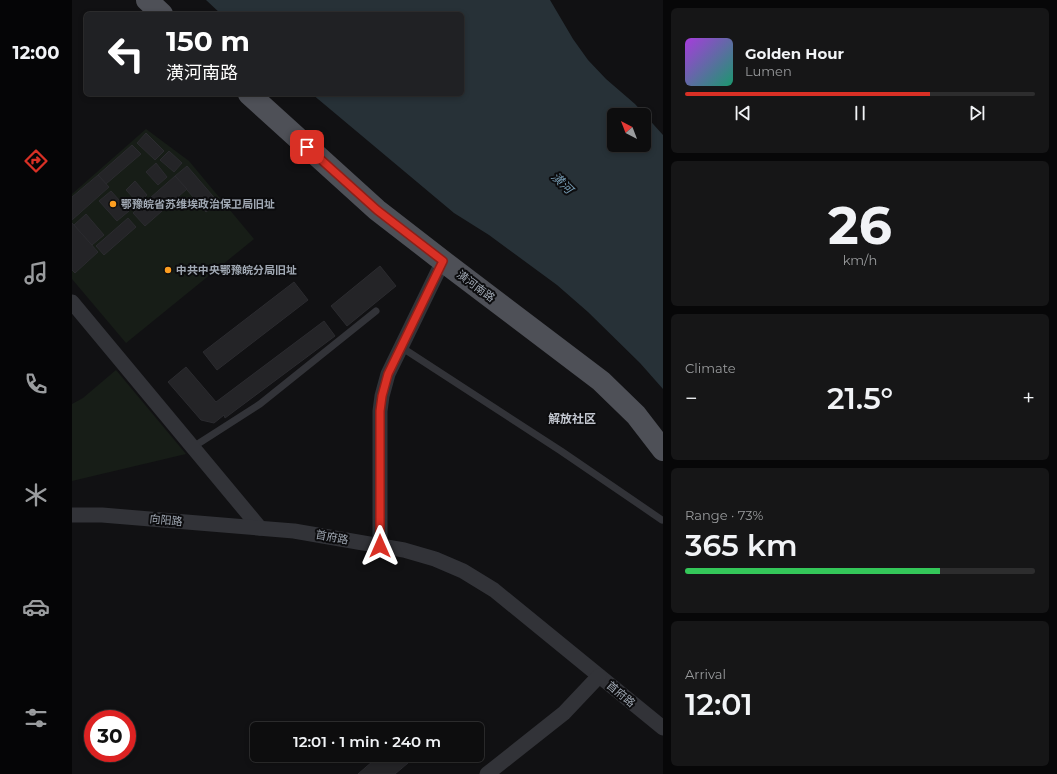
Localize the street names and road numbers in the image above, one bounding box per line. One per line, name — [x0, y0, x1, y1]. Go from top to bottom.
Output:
street label: 潢河南路 — [454, 267, 498, 305]
street label: 向阳路 — [149, 512, 183, 528]
street label: 首府路 — [315, 527, 349, 547]
street label: 首府路 — [604, 678, 638, 710]

